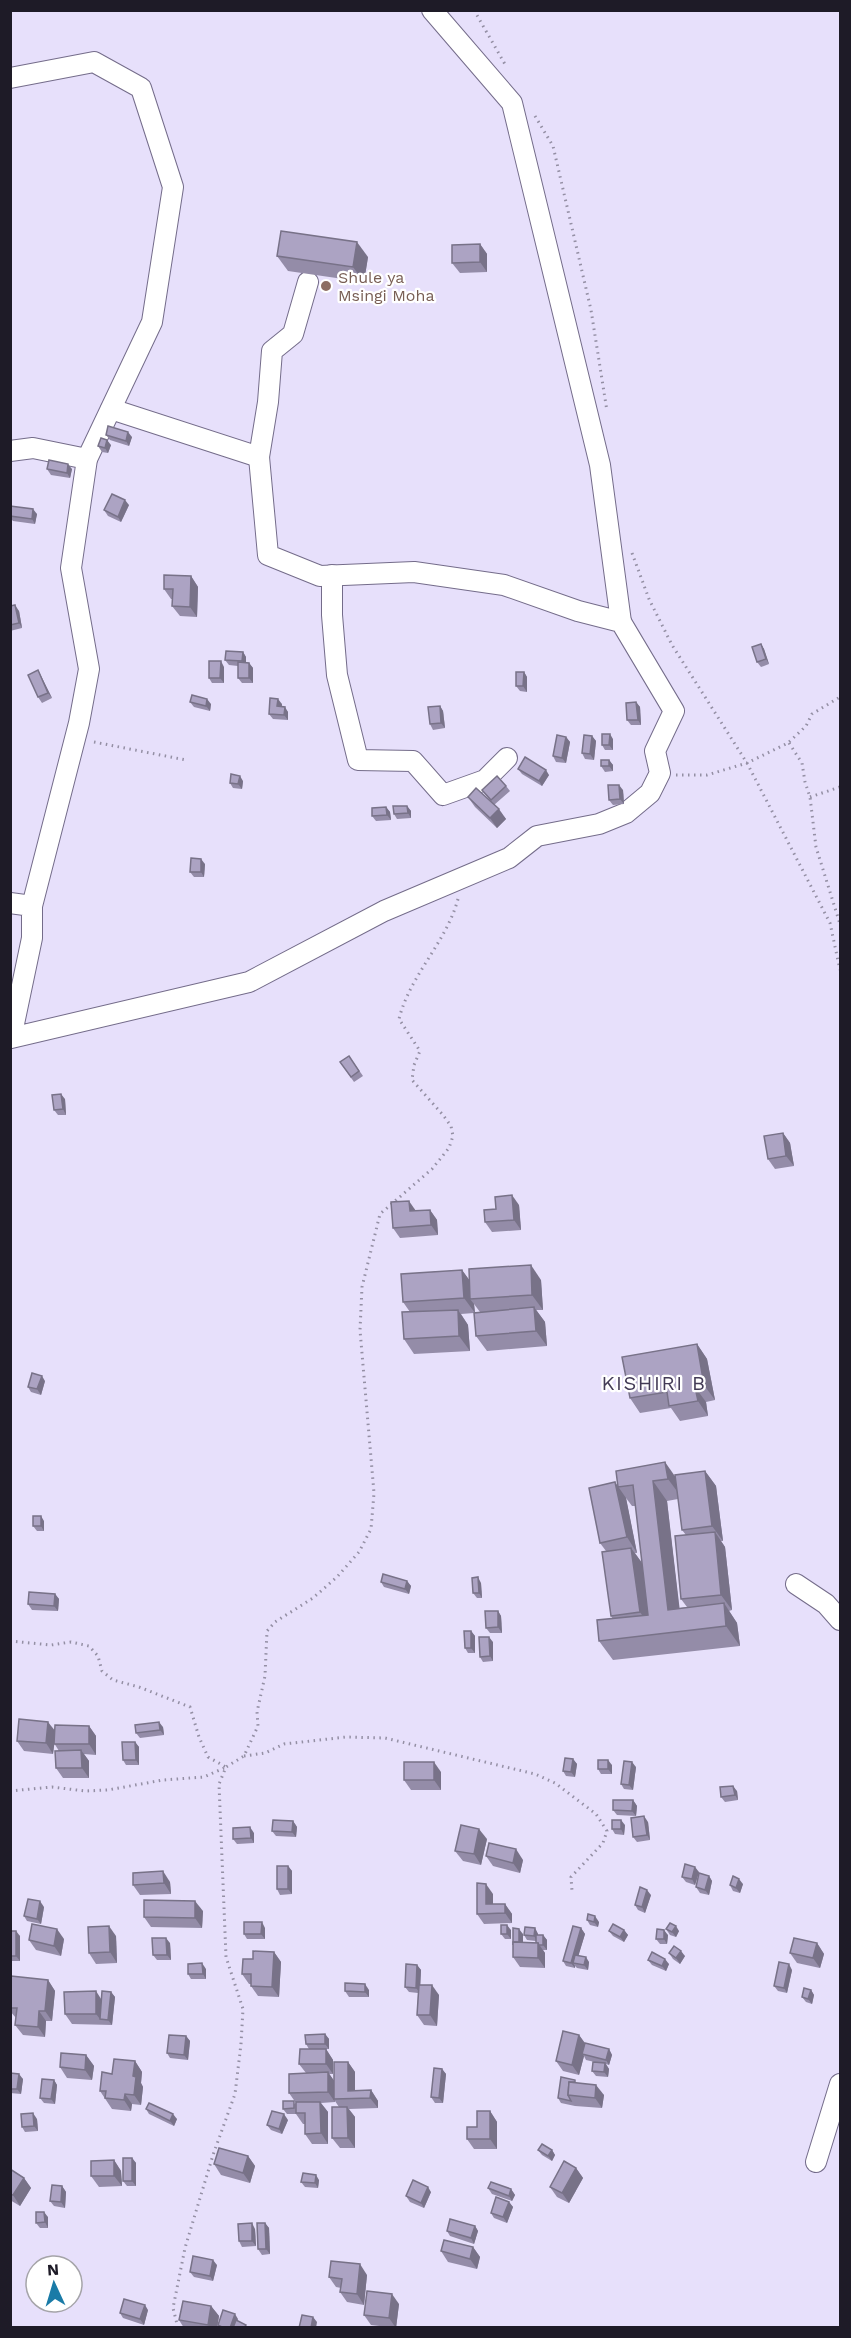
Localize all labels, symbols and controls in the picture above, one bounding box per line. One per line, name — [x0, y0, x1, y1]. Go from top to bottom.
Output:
place label: Shule ya Msingi Moha — [338, 268, 434, 305]
marker: Shule ya Msingi Moha — [319, 279, 333, 293]
district label: KISHIRI B — [601, 1371, 707, 1395]
north arrow — [24, 2254, 84, 2314]
text: N — [46, 2260, 60, 2279]

